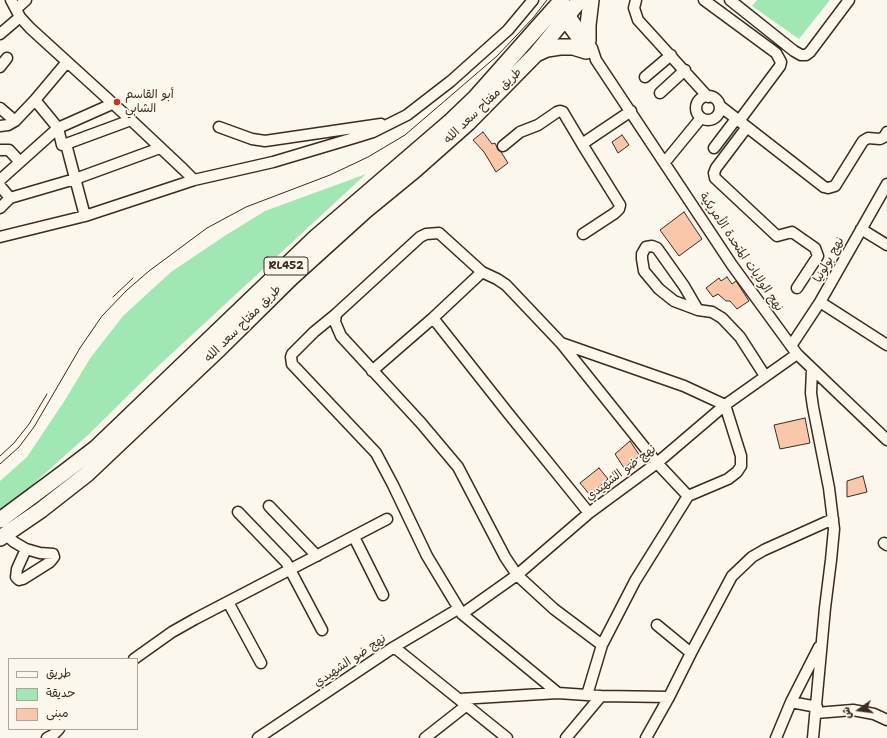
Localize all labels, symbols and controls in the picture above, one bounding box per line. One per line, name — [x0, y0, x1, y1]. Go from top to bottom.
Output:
street label: طريق مفتاح سعد الله — [441, 65, 525, 147]
place label: أبو القاسم الشابي — [125, 88, 174, 116]
marker: أبو القاسم الشابي — [112, 97, 122, 107]
street label: نهج الولايات المتحدة الأمريكية — [696, 190, 786, 314]
street label: نهج بولونيا — [811, 235, 847, 285]
road number: RL452 — [264, 257, 308, 275]
street label: طريق مفتاح سعد الله — [202, 283, 284, 365]
street label: نهج ضو الشهيدي — [583, 442, 659, 504]
street label: نهج ضو الشهيدي — [311, 632, 389, 690]
legend — [8, 658, 138, 730]
text: طريق — [46, 665, 71, 681]
text: حديقة — [46, 685, 75, 701]
north arrow — [839, 690, 879, 730]
text: مبنى — [46, 705, 69, 721]
text: ش — [838, 705, 856, 721]

